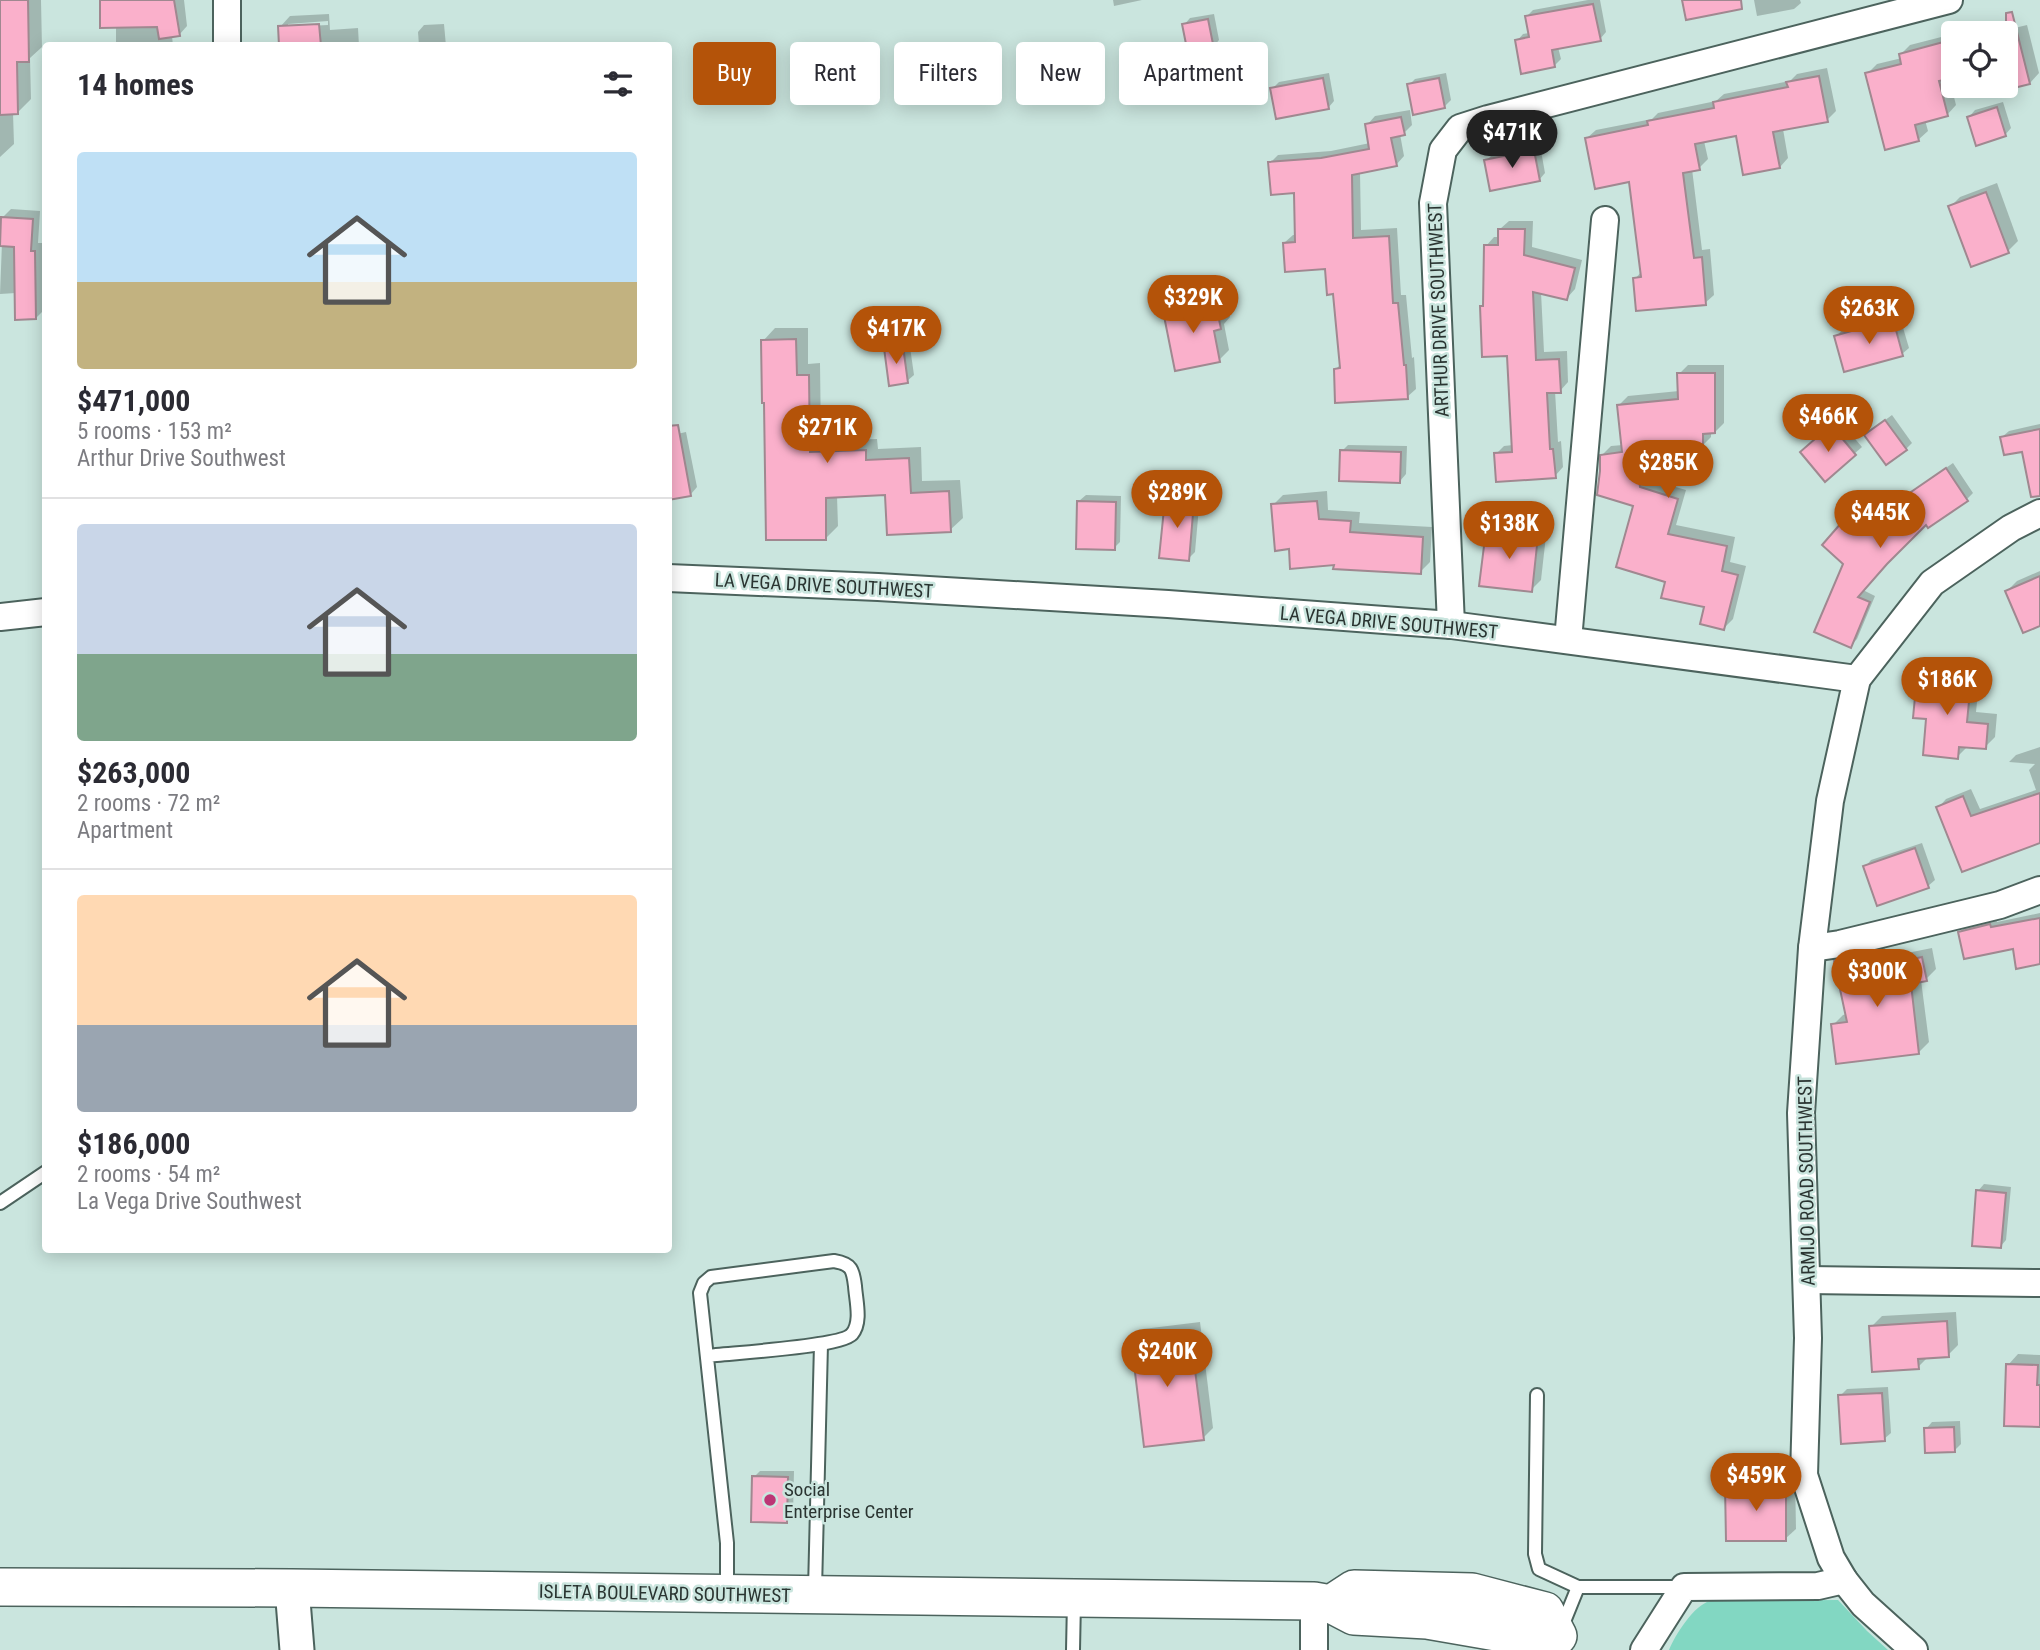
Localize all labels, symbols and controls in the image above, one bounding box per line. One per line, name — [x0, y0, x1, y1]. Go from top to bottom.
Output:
map controls — [1941, 21, 2018, 98]
button: locate — [1941, 21, 2018, 98]
chip: Buy — [693, 42, 776, 105]
chip: Rent — [790, 42, 880, 105]
chip: Filters — [894, 42, 1002, 105]
chip: New — [1016, 42, 1105, 105]
chip: Apartment — [1119, 42, 1268, 105]
icon: filters — [599, 65, 637, 103]
text: 14 homes — [77, 67, 194, 102]
pin: $471K — [1463, 110, 1561, 170]
text: $471K — [1482, 119, 1542, 146]
icon: home — [294, 197, 420, 323]
street label: ARTHUR DRIVE SOUTHWEST — [1423, 202, 1454, 418]
pin: $329K — [1144, 276, 1242, 335]
text: $329K — [1163, 284, 1223, 311]
pin: $263K — [1820, 286, 1918, 346]
text: $263K — [1839, 295, 1899, 322]
pin: $417K — [847, 306, 945, 366]
text: $417K — [866, 315, 926, 342]
text: $471,000 — [77, 383, 190, 418]
pin: $466K — [1779, 394, 1877, 454]
text: $466K — [1798, 403, 1858, 430]
pin: $271K — [778, 406, 876, 465]
text: $271K — [797, 414, 857, 441]
text: 5 rooms · 153 m² — [77, 418, 232, 445]
pin: $285K — [1619, 440, 1717, 500]
text: Arthur Drive Southwest — [77, 445, 286, 472]
text: $285K — [1638, 449, 1698, 476]
pin: $289K — [1128, 470, 1226, 530]
text: $289K — [1147, 479, 1207, 506]
pin: $445K — [1831, 490, 1929, 550]
text: $445K — [1850, 499, 1910, 526]
pin: $138K — [1460, 502, 1558, 561]
text: $138K — [1479, 510, 1539, 537]
street label: LA VEGA DRIVE SOUTHWEST — [714, 568, 934, 603]
icon: home — [294, 569, 420, 695]
street label: LA VEGA DRIVE SOUTHWEST — [1279, 602, 1499, 643]
pin: $186K — [1898, 658, 1996, 717]
text: $186K — [1917, 666, 1977, 693]
text: $263,000 — [77, 755, 190, 790]
text: 2 rooms · 72 m² — [77, 790, 220, 817]
text: Apartment — [77, 817, 173, 844]
icon: home — [294, 940, 420, 1066]
pin: $300K — [1828, 950, 1926, 1009]
text: $300K — [1847, 958, 1907, 985]
street label: ARMIJO ROAD SOUTHWEST — [1793, 1076, 1820, 1286]
text: $186,000 — [77, 1126, 190, 1161]
text: 2 rooms · 54 m² — [77, 1161, 220, 1188]
text: La Vega Drive Southwest — [77, 1188, 302, 1215]
pin: $240K — [1118, 1330, 1216, 1389]
text: $240K — [1137, 1338, 1197, 1365]
pin: $459K — [1707, 1454, 1805, 1513]
text: $459K — [1726, 1462, 1786, 1489]
place label: Social Enterprise Center — [784, 1478, 914, 1523]
marker: Social Enterprise Center — [762, 1492, 778, 1508]
street label: ISLETA BOULEVARD SOUTHWEST — [539, 1580, 791, 1607]

